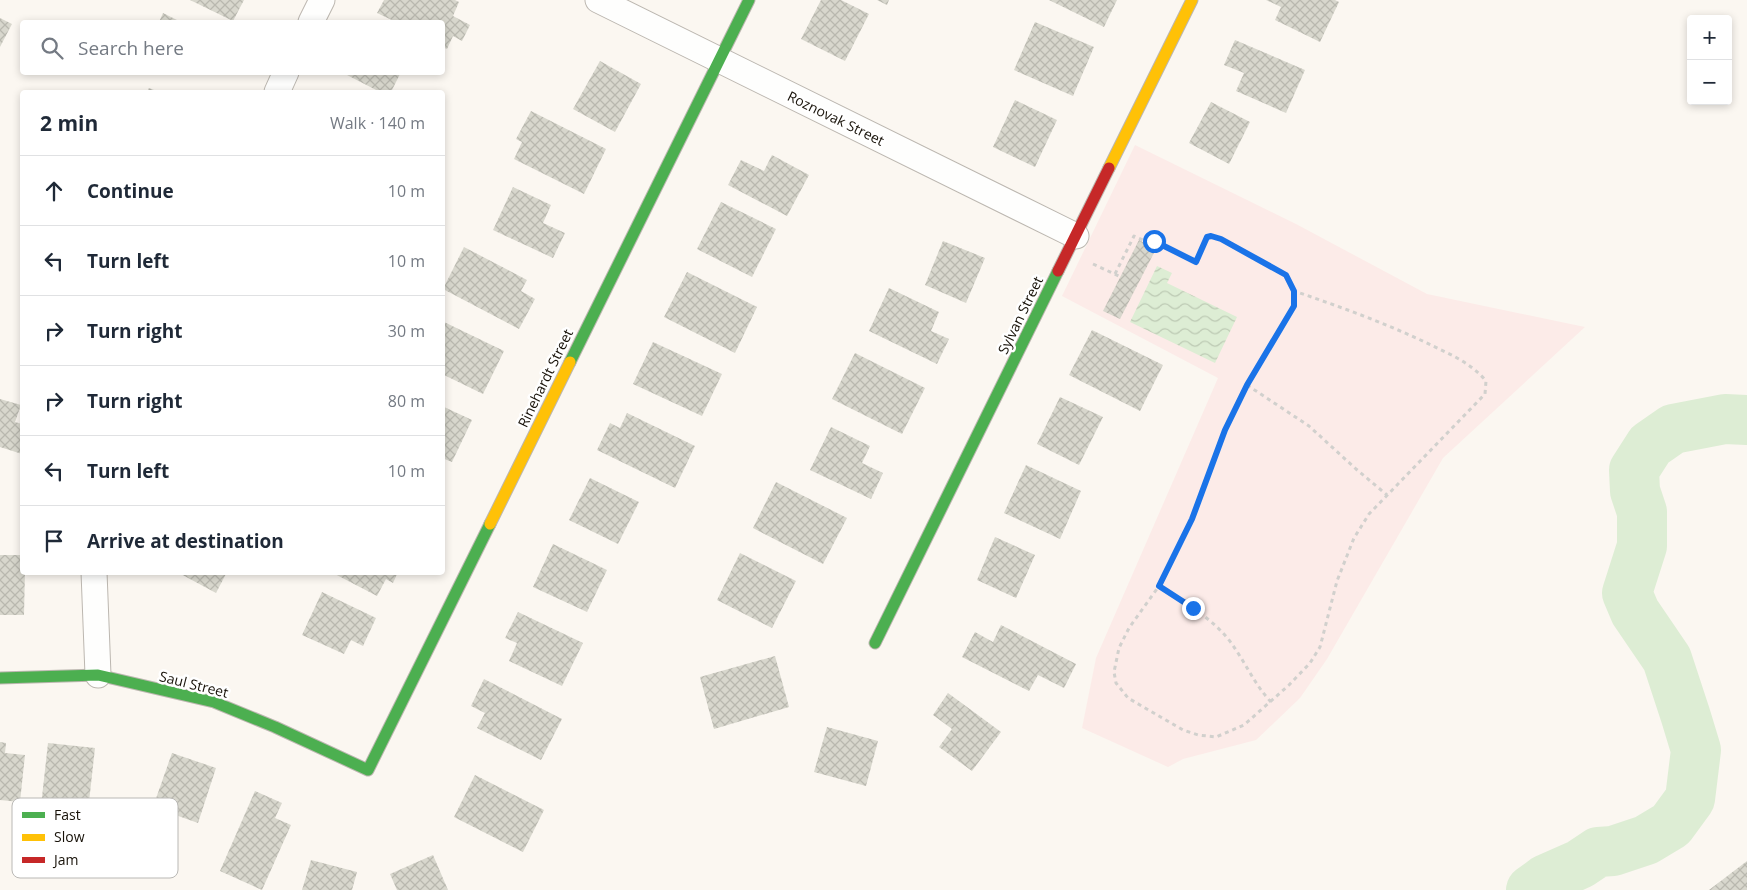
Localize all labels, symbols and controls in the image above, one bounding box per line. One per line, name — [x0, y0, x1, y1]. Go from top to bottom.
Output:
map controls — [1687, 15, 1732, 105]
button: + — [1687, 15, 1732, 60]
search box — [20, 20, 445, 75]
icon: search — [38, 34, 66, 62]
text: Search here — [78, 35, 184, 61]
button: − — [1687, 60, 1732, 105]
street label: Roznovak Street — [784, 86, 888, 150]
text: 2 min — [40, 109, 98, 137]
text: Walk · 140 m — [330, 112, 425, 134]
icon: ahead — [40, 177, 68, 205]
text: Continue — [87, 178, 174, 204]
text: 10 m — [388, 180, 425, 202]
route start — [1143, 230, 1166, 253]
icon: left — [40, 247, 68, 275]
text: Turn left — [87, 248, 169, 274]
text: 10 m — [388, 250, 425, 272]
street label: Sylvan Street — [993, 273, 1047, 357]
icon: right — [40, 317, 68, 345]
text: Turn right — [87, 318, 182, 344]
text: 30 m — [388, 320, 425, 342]
street label: Rinehardt Street — [513, 326, 577, 430]
icon: right — [40, 387, 68, 415]
text: Turn right — [87, 388, 182, 414]
text: 80 m — [388, 390, 425, 412]
icon: left — [40, 457, 68, 485]
text: Turn left — [87, 458, 169, 484]
text: 10 m — [388, 460, 425, 482]
icon: arrive — [40, 527, 68, 555]
text: Arrive at destination — [87, 528, 284, 554]
route end — [1182, 597, 1205, 620]
street label: Saul Street — [158, 666, 230, 702]
legend — [12, 798, 178, 878]
text: Fast — [54, 805, 81, 824]
text: Slow — [54, 827, 85, 846]
text: Jam — [52, 850, 79, 869]

